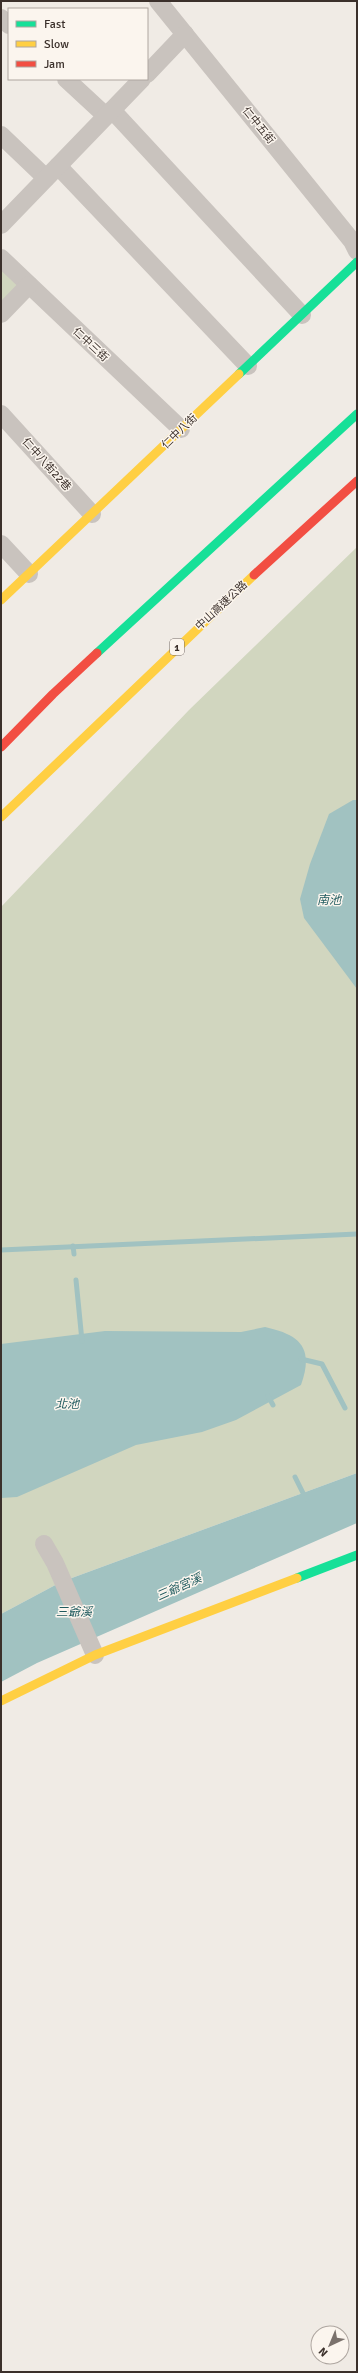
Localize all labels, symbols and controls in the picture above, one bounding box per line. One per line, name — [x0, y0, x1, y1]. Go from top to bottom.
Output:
legend — [8, 8, 148, 80]
text: Fast — [44, 17, 65, 32]
text: Slow — [44, 37, 69, 52]
text: Jam — [44, 57, 65, 72]
street label: 仁中五街 — [240, 104, 278, 147]
street label: 仁中三街 — [70, 325, 111, 364]
street label: 仁中八街 — [159, 411, 200, 451]
street label: 仁中八街22巷 — [19, 435, 74, 494]
street label: 中山高速公路 — [193, 578, 250, 633]
road number: 1 — [170, 639, 184, 655]
water label: 南池 — [317, 893, 343, 908]
water label: 北池 — [55, 1397, 81, 1412]
water label: 三爺宮溪 — [154, 1570, 206, 1604]
water label: 三爺溪 — [56, 1605, 94, 1620]
north arrow — [310, 2325, 350, 2365]
text: N — [316, 2344, 331, 2359]

